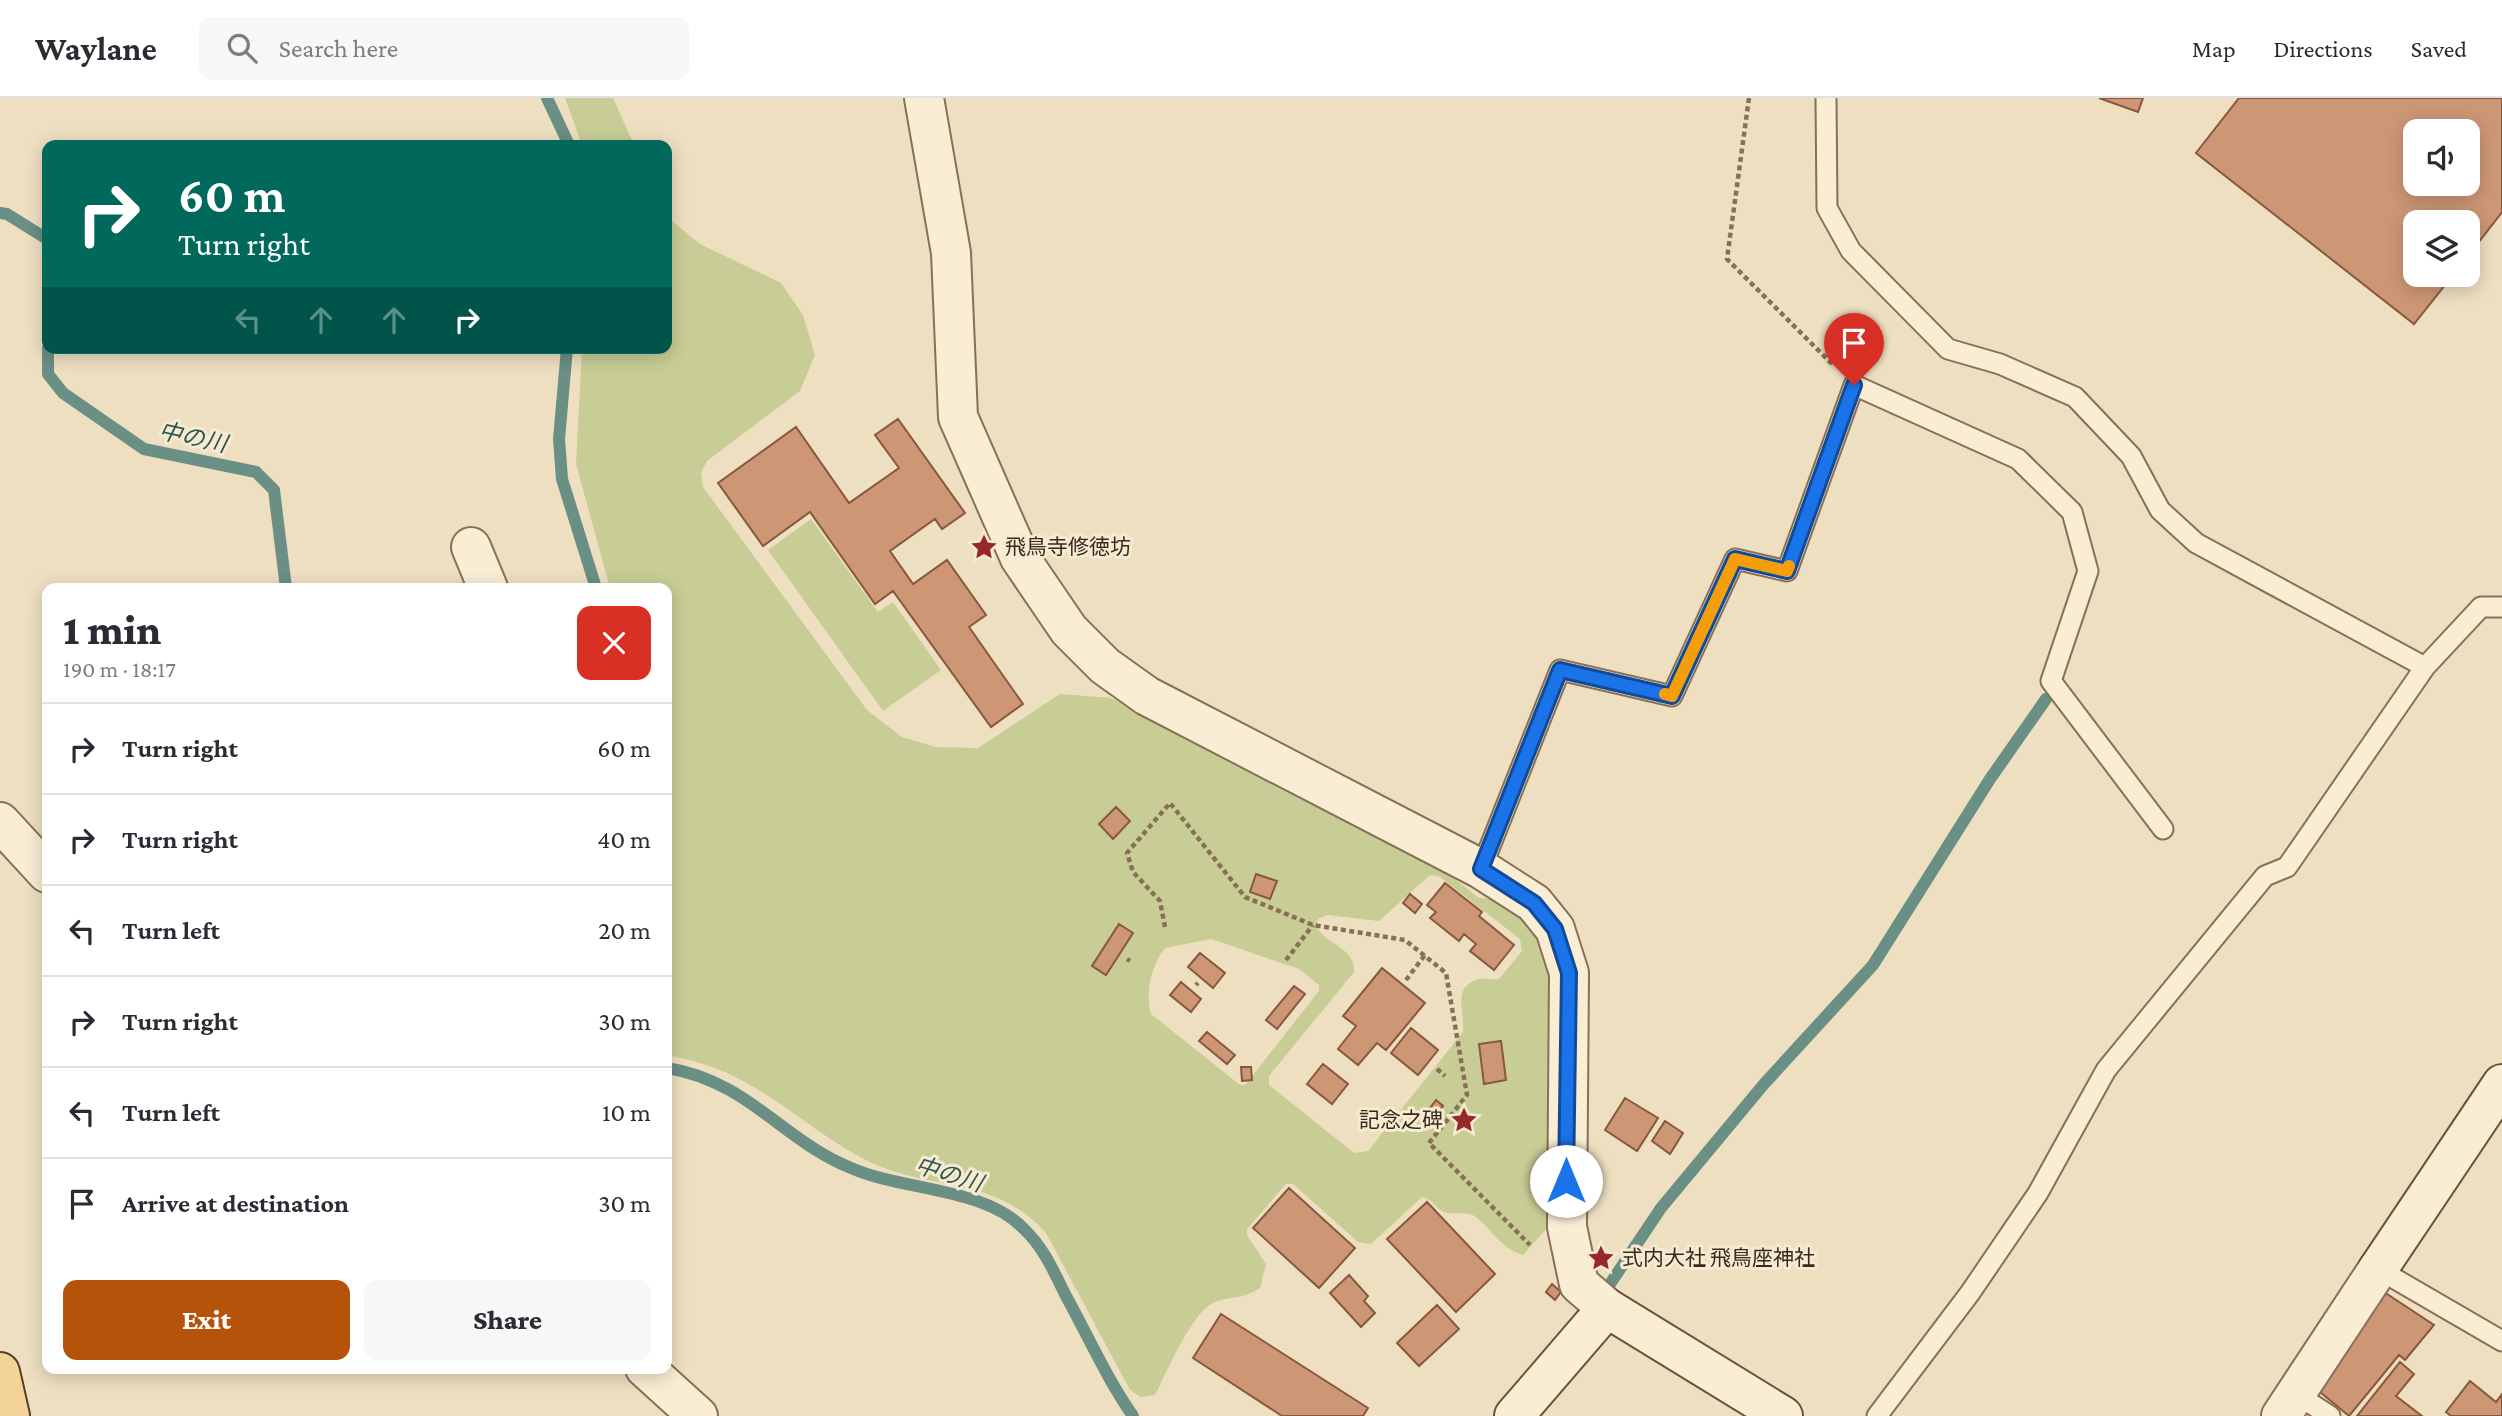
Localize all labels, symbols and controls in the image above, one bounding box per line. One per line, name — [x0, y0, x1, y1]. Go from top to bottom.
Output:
search box — [199, 17, 689, 80]
icon: search — [223, 29, 261, 67]
text: Waylane — [35, 30, 157, 67]
text: Search here — [279, 34, 398, 63]
text: Map — [2192, 35, 2236, 62]
text: Directions — [2274, 35, 2373, 62]
text: Saved — [2411, 35, 2467, 62]
map controls — [2403, 119, 2480, 287]
button: sound — [2403, 119, 2480, 196]
icon: right — [63, 168, 154, 259]
text: 60 m — [178, 168, 285, 223]
button: layers — [2403, 210, 2480, 287]
text: Turn right — [178, 226, 310, 262]
icon: left — [229, 301, 267, 339]
icon: ahead — [302, 301, 340, 339]
icon: ahead — [375, 301, 413, 339]
icon: right — [448, 301, 486, 339]
pin — [1824, 313, 1884, 385]
icon: arrive — [1835, 324, 1873, 362]
water label: 中の川 — [157, 417, 232, 458]
place icon: 飛鳥寺修徳坊 — [969, 532, 999, 562]
place label: 飛鳥寺修徳坊 — [1005, 535, 1131, 559]
text: 1 min — [63, 606, 161, 653]
button: close — [577, 606, 651, 680]
text: 190 m · 18:17 — [63, 656, 176, 682]
icon: right — [63, 730, 101, 768]
text: Turn right — [122, 734, 238, 763]
text: 60 m — [597, 734, 651, 763]
icon: right — [63, 821, 101, 859]
text: Turn right — [122, 825, 238, 854]
text: 40 m — [597, 825, 651, 854]
icon: left — [63, 912, 101, 950]
text: Turn left — [122, 916, 220, 945]
text: 20 m — [598, 916, 651, 945]
icon: right — [63, 1003, 101, 1041]
text: Turn right — [122, 1007, 238, 1036]
text: 30 m — [598, 1007, 651, 1036]
icon: left — [63, 1094, 101, 1132]
text: Turn left — [122, 1098, 220, 1127]
text: 10 m — [602, 1098, 651, 1127]
place icon: 記念之碑 — [1449, 1105, 1479, 1135]
place label: 記念之碑 — [1359, 1108, 1443, 1132]
position arrow — [1529, 1144, 1603, 1218]
water label: 中の川 — [912, 1151, 989, 1197]
icon: arrive — [63, 1185, 101, 1223]
text: Arrive at destination — [122, 1189, 349, 1218]
text: 30 m — [598, 1189, 651, 1218]
place icon: 式内大社 飛鳥座神社 — [1586, 1243, 1616, 1273]
place label: 式内大社 飛鳥座神社 — [1622, 1246, 1815, 1270]
button: Exit — [63, 1280, 350, 1360]
button: Share — [364, 1280, 651, 1360]

